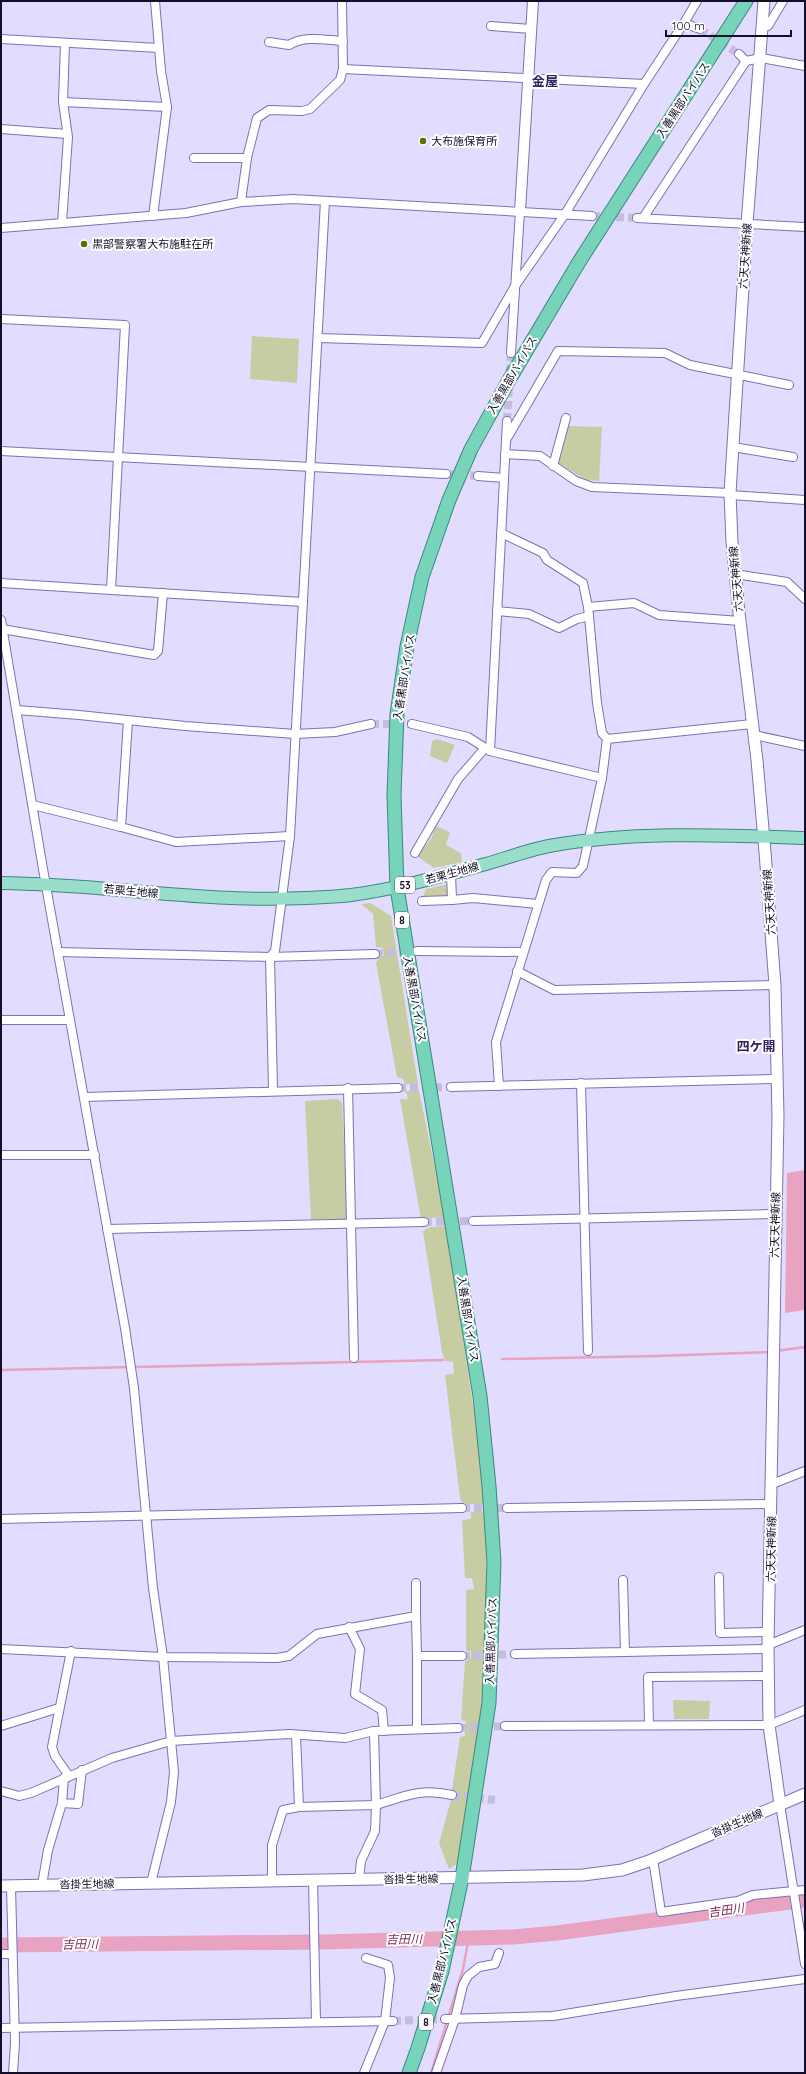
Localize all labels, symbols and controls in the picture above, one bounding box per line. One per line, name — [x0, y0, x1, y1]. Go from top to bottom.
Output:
scale bar — [666, 12, 791, 38]
text: 100 m — [672, 18, 705, 33]
street label: 入善黒部バイパス — [653, 59, 713, 141]
district label: 金屋 — [532, 73, 558, 89]
place label: 大布施保育所 — [431, 134, 498, 148]
marker: 大布施保育所 — [418, 136, 428, 146]
street label: 六天天神新線 — [736, 223, 754, 289]
place label: 黒部警察署大布施駐在所 — [92, 237, 214, 251]
marker: 黒部警察署大布施駐在所 — [79, 239, 89, 249]
street label: 入善黒部バイパス — [484, 333, 540, 417]
street label: 六天天神新線 — [726, 546, 746, 612]
street label: 入善黒部バイパス — [390, 633, 418, 721]
street label: 若栗生地線 — [424, 859, 480, 887]
street label: 六天天神新線 — [760, 869, 778, 935]
road number: 53 — [395, 877, 415, 893]
street label: 若栗生地線 — [103, 882, 159, 900]
road number: 8 — [395, 912, 409, 928]
street label: 入善黒部バイパス — [400, 955, 430, 1043]
district label: 四ケ開 — [736, 1038, 776, 1054]
street label: 六天天神新線 — [767, 1192, 783, 1258]
street label: 入善黒部バイパス — [454, 1275, 482, 1363]
street label: 六天天神新線 — [763, 1516, 779, 1582]
street label: 入善黒部バイパス — [482, 1597, 500, 1685]
street label: 沓掛生地線 — [709, 1806, 765, 1840]
street label: 沓掛生地線 — [383, 1872, 439, 1886]
street label: 沓掛生地線 — [59, 1877, 115, 1891]
water label: 吉田川 — [707, 1900, 747, 1920]
street label: 入善黒部バイパス — [425, 1917, 459, 2005]
water label: 吉田川 — [386, 1931, 424, 1947]
water label: 吉田川 — [62, 1936, 100, 1952]
road number: 8 — [419, 2014, 433, 2030]

